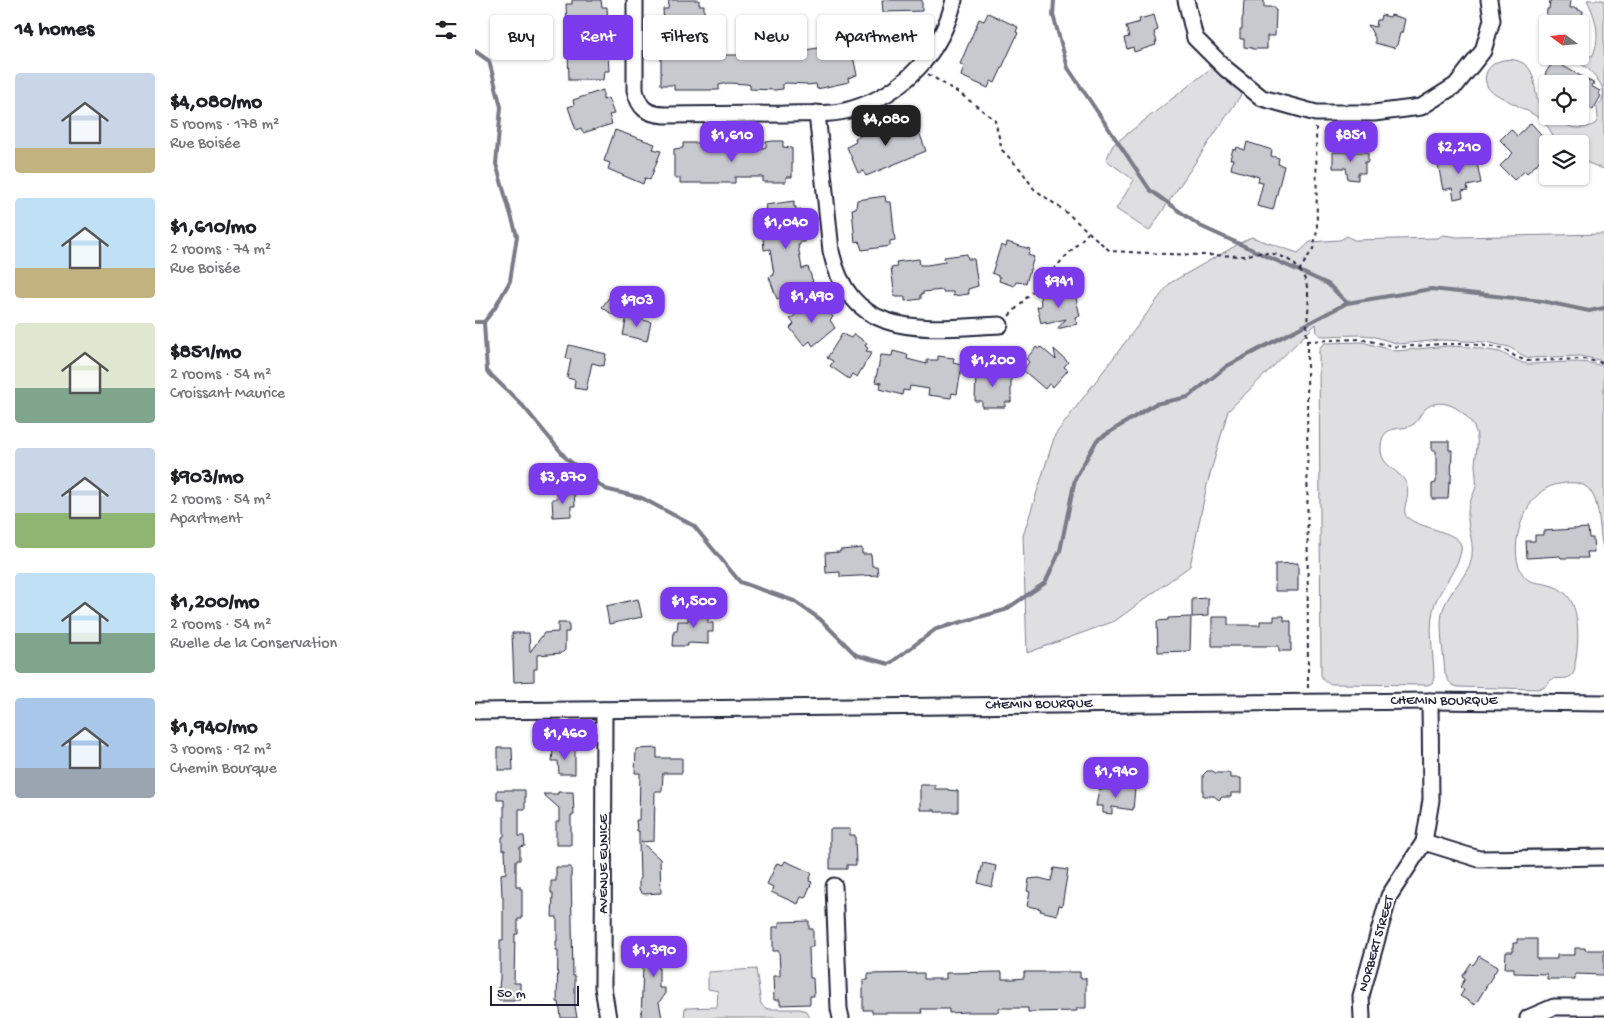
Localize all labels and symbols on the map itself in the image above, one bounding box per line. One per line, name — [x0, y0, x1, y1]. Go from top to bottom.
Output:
north arrow — [1539, 15, 1589, 65]
pin: $4,080 — [845, 104, 927, 147]
pin: $1,610 — [691, 120, 773, 163]
pin: $851 — [1321, 120, 1381, 163]
pin: $2,210 — [1418, 132, 1500, 175]
pin: $1,040 — [745, 208, 827, 250]
pin: $941 — [1029, 266, 1089, 309]
pin: $1,490 — [771, 282, 853, 324]
pin: $903 — [607, 286, 667, 328]
pin: $1,200 — [952, 346, 1034, 388]
pin: $3,870 — [522, 462, 604, 505]
pin: $1,500 — [653, 586, 735, 629]
street label: CHEMIN BOURQUE — [1390, 693, 1499, 710]
street label: CHEMIN BOURQUE — [985, 696, 1094, 714]
pin: $1,460 — [524, 718, 606, 761]
pin: $1,940 — [1075, 756, 1157, 799]
street label: AVENUE EUNICE — [596, 813, 613, 914]
street label: NORBERT STREET — [1355, 894, 1399, 994]
pin: $1,390 — [613, 936, 695, 978]
scale bar — [490, 983, 579, 1006]

